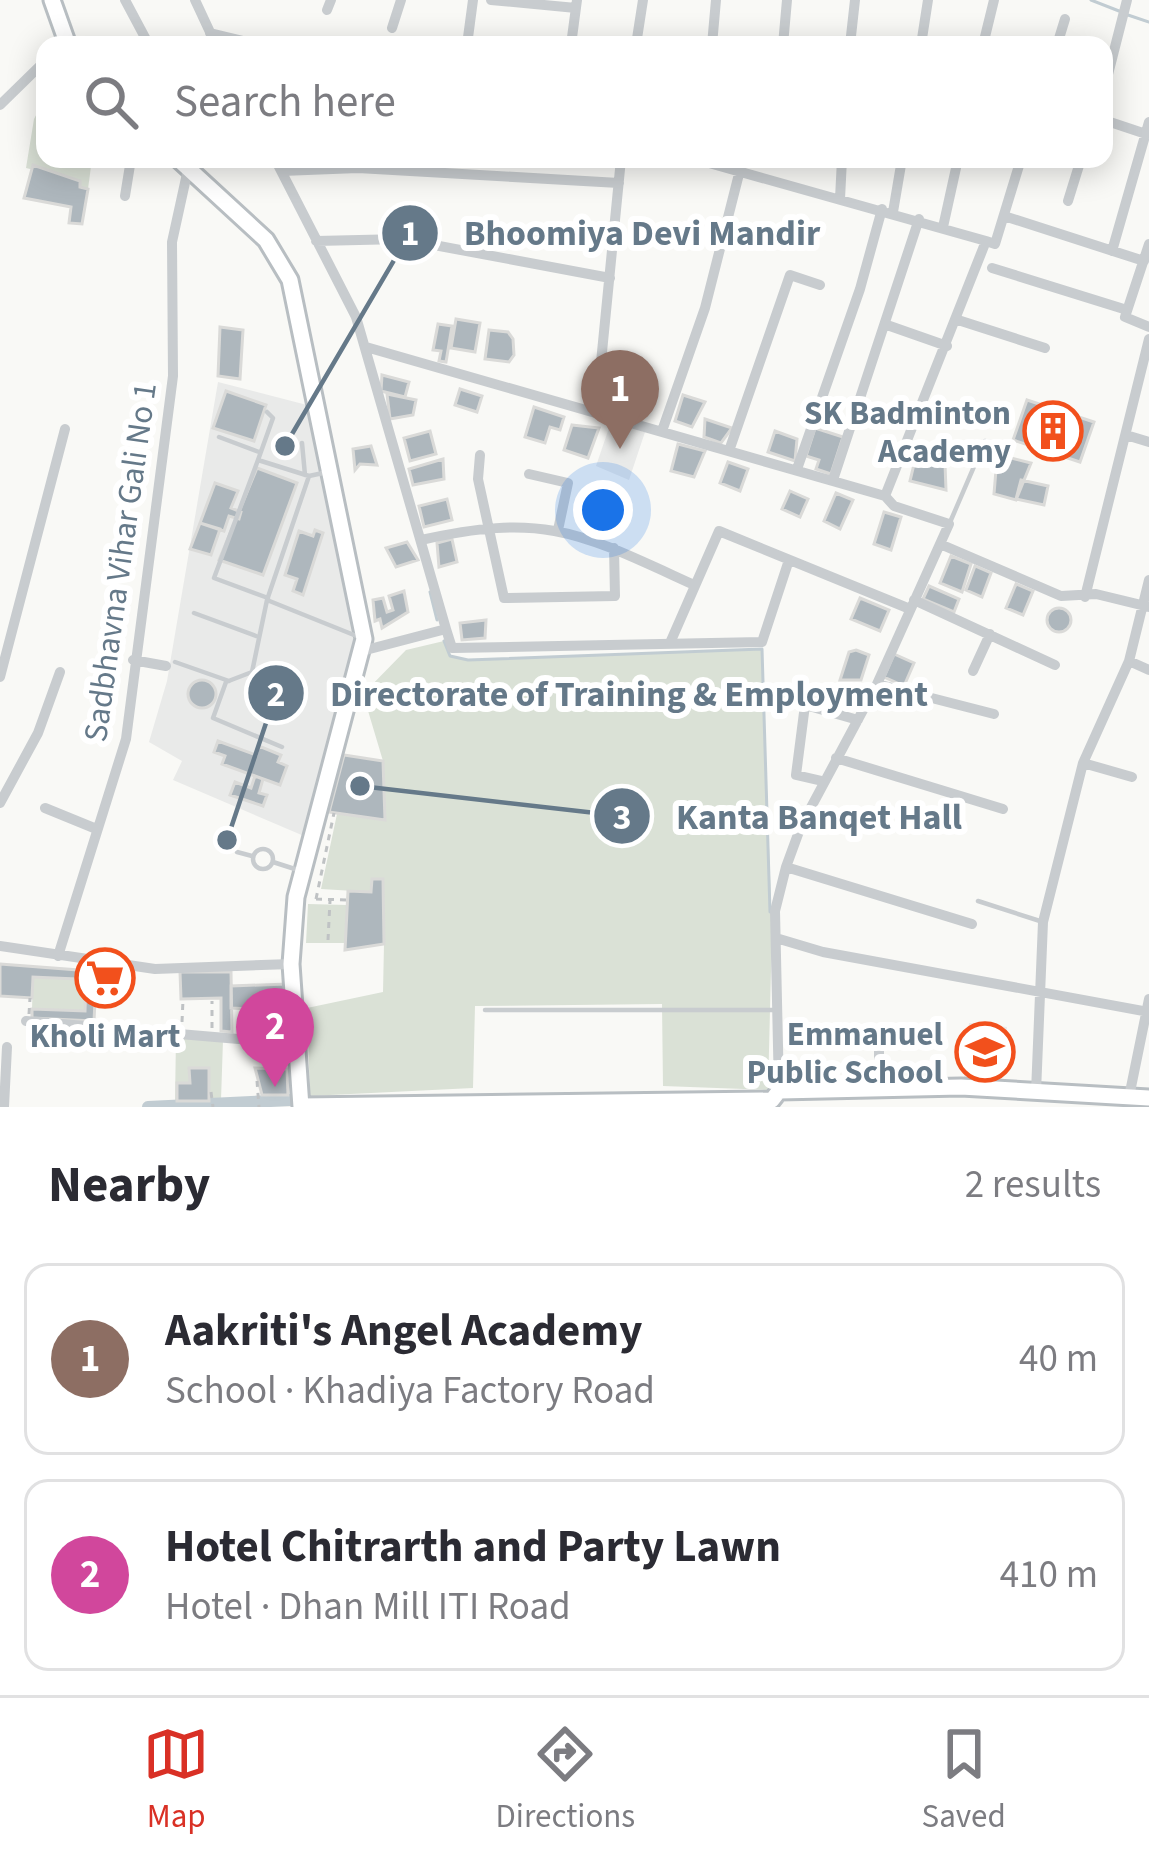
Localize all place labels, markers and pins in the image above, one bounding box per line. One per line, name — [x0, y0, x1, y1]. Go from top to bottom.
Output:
callout: Bhoomiya Devi Mandir — [380, 197, 845, 269]
pin: 1 — [581, 350, 659, 449]
place label: SK Badminton Academy — [804, 390, 1011, 475]
building icon: SK Badminton Academy — [1022, 400, 1084, 462]
callout: Directorate of Training & Employment — [246, 657, 952, 729]
callout: Kanta Banqet Hall — [592, 780, 986, 852]
supermarket icon: Kholi Mart — [74, 947, 136, 1009]
pin: 2 — [236, 988, 314, 1087]
place label: Emmanuel Public School — [746, 1011, 944, 1096]
place label: Kholi Mart — [30, 1013, 181, 1060]
school or university icon: Emmanuel Public School — [954, 1021, 1016, 1083]

